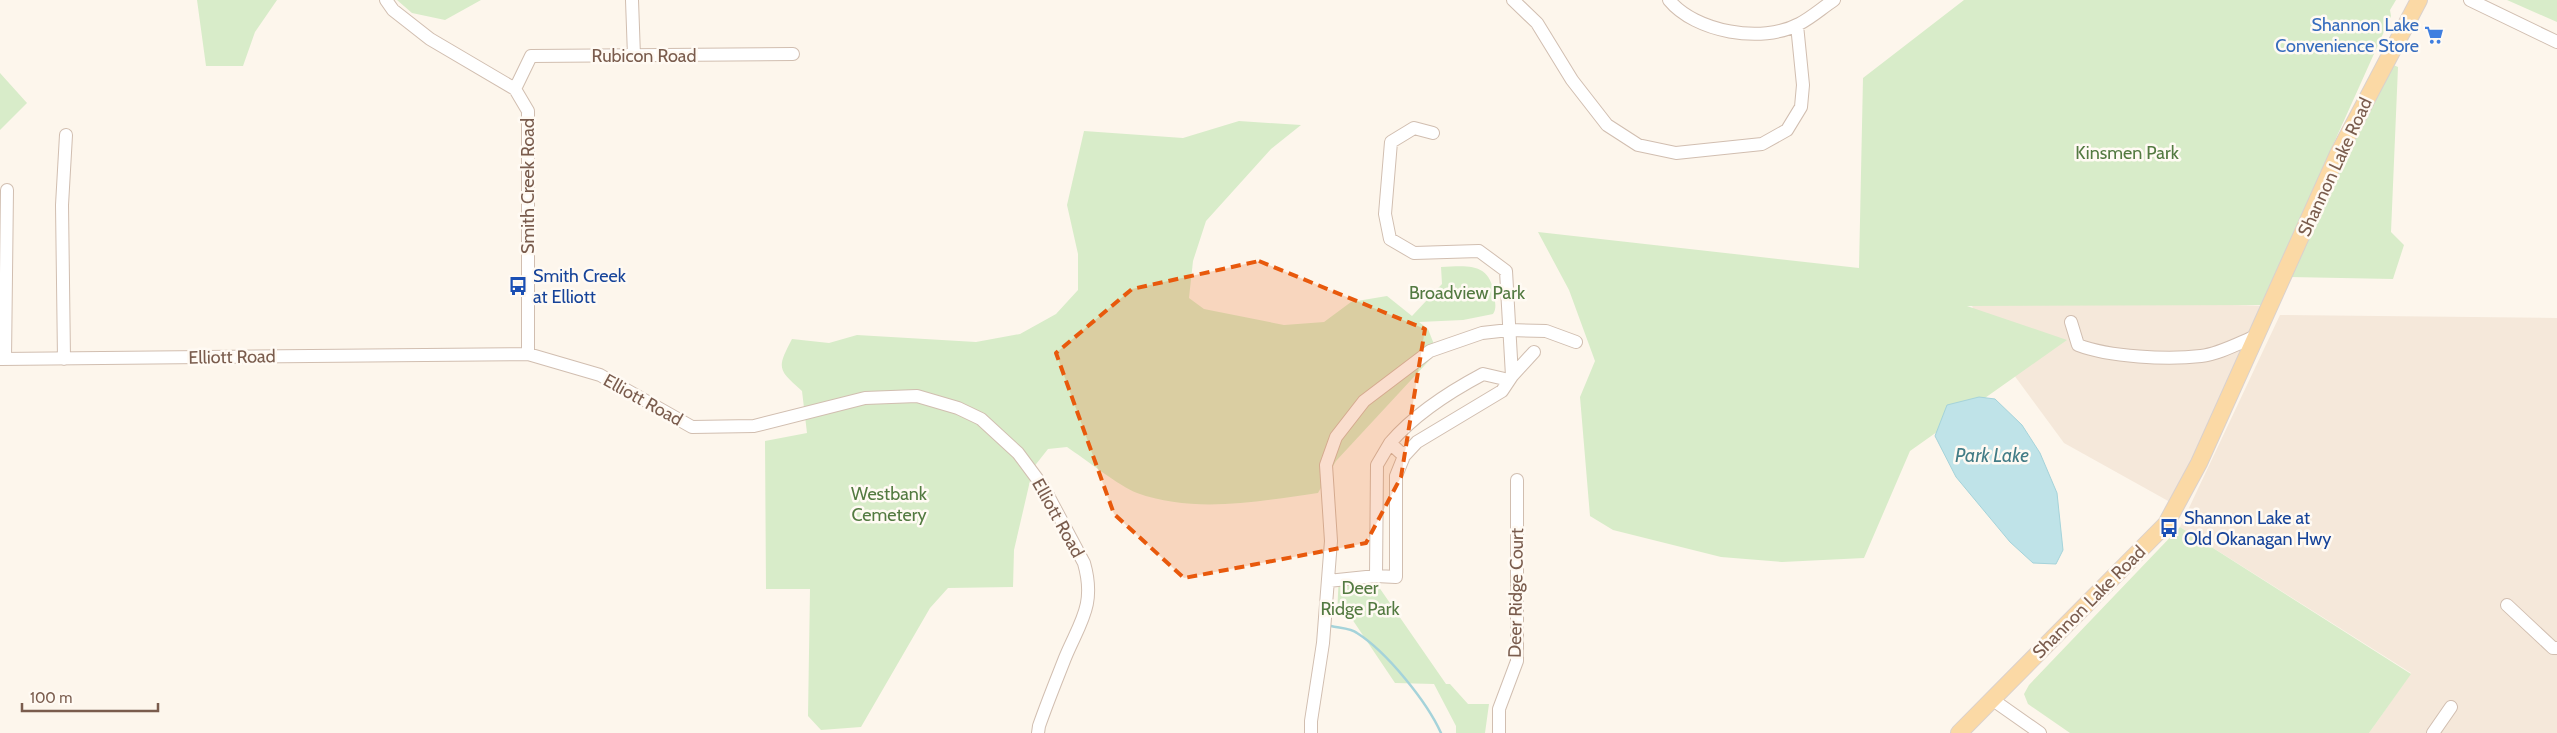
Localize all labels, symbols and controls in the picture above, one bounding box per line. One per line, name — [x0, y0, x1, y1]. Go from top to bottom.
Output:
place label: Shannon Lake Convenience Store — [2275, 14, 2419, 57]
supermarket icon: Shannon Lake Convenience Store — [2423, 24, 2445, 46]
street label: Rubicon Road — [592, 45, 696, 67]
street label: Shannon Lake Road — [2293, 94, 2377, 240]
street label: Smith Creek Road — [517, 118, 539, 254]
park label: Kinsmen Park — [2075, 142, 2180, 164]
place label: Smith Creek at Elliott — [533, 265, 627, 308]
bus stop icon: Smith Creek at Elliott — [507, 275, 529, 297]
park label: Broadview Park — [1409, 282, 1526, 304]
street label: Elliott Road — [188, 345, 276, 369]
street label: Elliott Road — [599, 369, 687, 431]
water label: Park Lake — [1955, 444, 2029, 467]
street label: Elliott Road — [1027, 474, 1089, 562]
park label: Westbank Cemetery — [851, 483, 928, 526]
place label: Shannon Lake at Old Okanagan Hwy — [2184, 507, 2331, 550]
bus stop icon: Shannon Lake at Old Okanagan Hwy — [2158, 517, 2180, 539]
street label: Deer Ridge Court — [1504, 528, 1528, 658]
street label: Shannon Lake Road — [2028, 541, 2150, 663]
park label: Deer Ridge Park — [1320, 577, 1401, 620]
scale bar — [22, 680, 159, 712]
text: 100 m — [30, 689, 72, 707]

